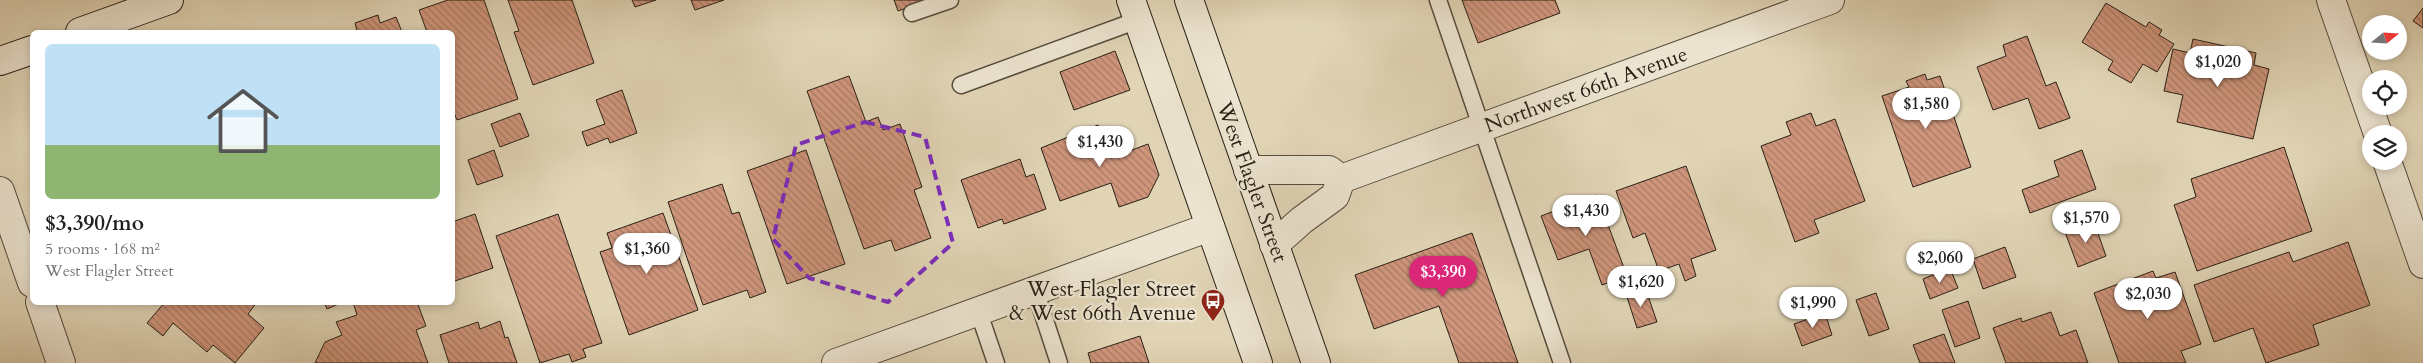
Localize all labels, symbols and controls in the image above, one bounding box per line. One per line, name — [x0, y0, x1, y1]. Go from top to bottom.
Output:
north arrow — [2362, 15, 2408, 60]
map controls — [2362, 15, 2407, 170]
street label: Northwest 66th Avenue — [1480, 40, 1692, 140]
pin: $1,020 — [2177, 46, 2259, 88]
text: $1,020 — [2195, 51, 2241, 73]
button: locate — [2362, 70, 2407, 115]
icon: home — [198, 76, 288, 166]
pin: $1,580 — [1885, 88, 1967, 130]
text: $1,580 — [1903, 93, 1949, 115]
street label: West Flagler Street — [1209, 97, 1295, 267]
button: layers — [2362, 125, 2407, 170]
pin: $1,430 — [1059, 126, 1141, 168]
text: $1,430 — [1077, 131, 1123, 153]
pin: $1,430 — [1545, 194, 1627, 237]
text: $1,430 — [1563, 200, 1609, 222]
pin: $1,570 — [2045, 202, 2127, 244]
text: $1,570 — [2063, 207, 2109, 229]
text: $3,390/mo — [45, 209, 144, 238]
pin: $1,360 — [606, 232, 688, 275]
text: 5 rooms · 168 m² — [45, 238, 160, 260]
text: $1,360 — [624, 238, 670, 260]
pin: $2,060 — [1899, 242, 1981, 284]
text: $2,060 — [1917, 247, 1963, 269]
pin: $3,390 — [1402, 256, 1484, 298]
text: West Flagler Street — [45, 260, 174, 282]
text: $3,390 — [1420, 261, 1466, 283]
pin: $1,620 — [1600, 266, 1682, 308]
text: $1,620 — [1618, 271, 1664, 293]
place label: West Flagler Street & West 66th Avenue — [1009, 275, 1196, 328]
pin: $2,030 — [2107, 278, 2189, 320]
text: $2,030 — [2125, 283, 2171, 305]
pin: $1,990 — [1772, 286, 1854, 329]
bus stop icon: West Flagler Street & West 66th Avenue — [1200, 288, 1226, 322]
text: $1,990 — [1790, 292, 1836, 314]

